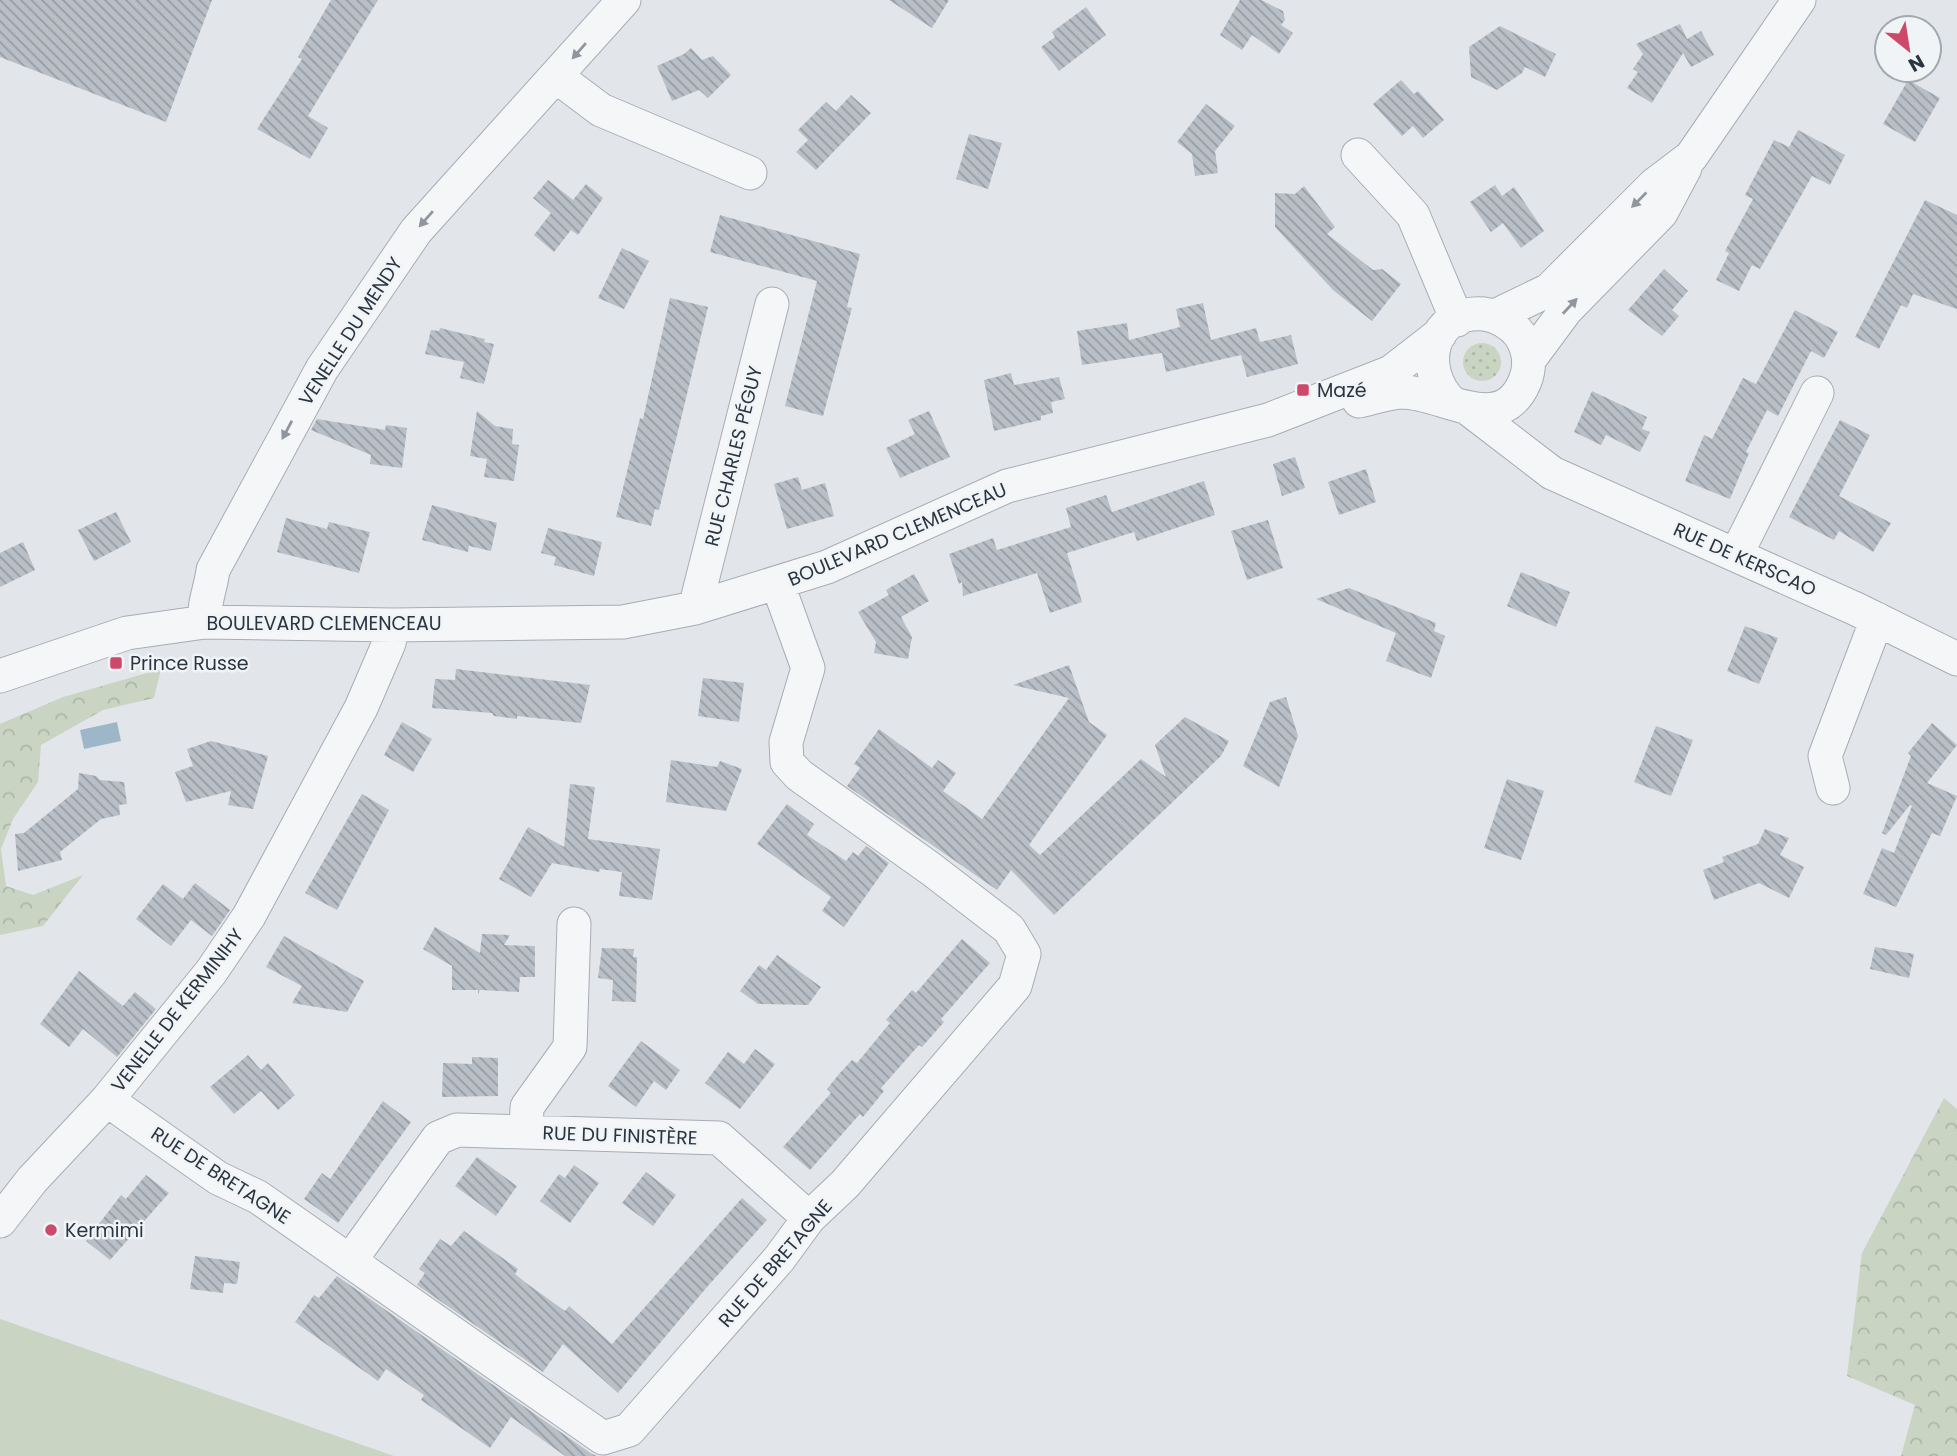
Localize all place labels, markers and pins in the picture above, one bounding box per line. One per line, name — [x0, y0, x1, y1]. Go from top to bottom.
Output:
place label: Mazé — [1317, 377, 1367, 404]
marker: Mazé — [1295, 382, 1311, 398]
place label: Prince Russe — [130, 650, 249, 677]
marker: Prince Russe — [108, 655, 124, 671]
place label: Kermimi — [65, 1217, 144, 1244]
marker: Kermimi — [43, 1222, 59, 1238]

